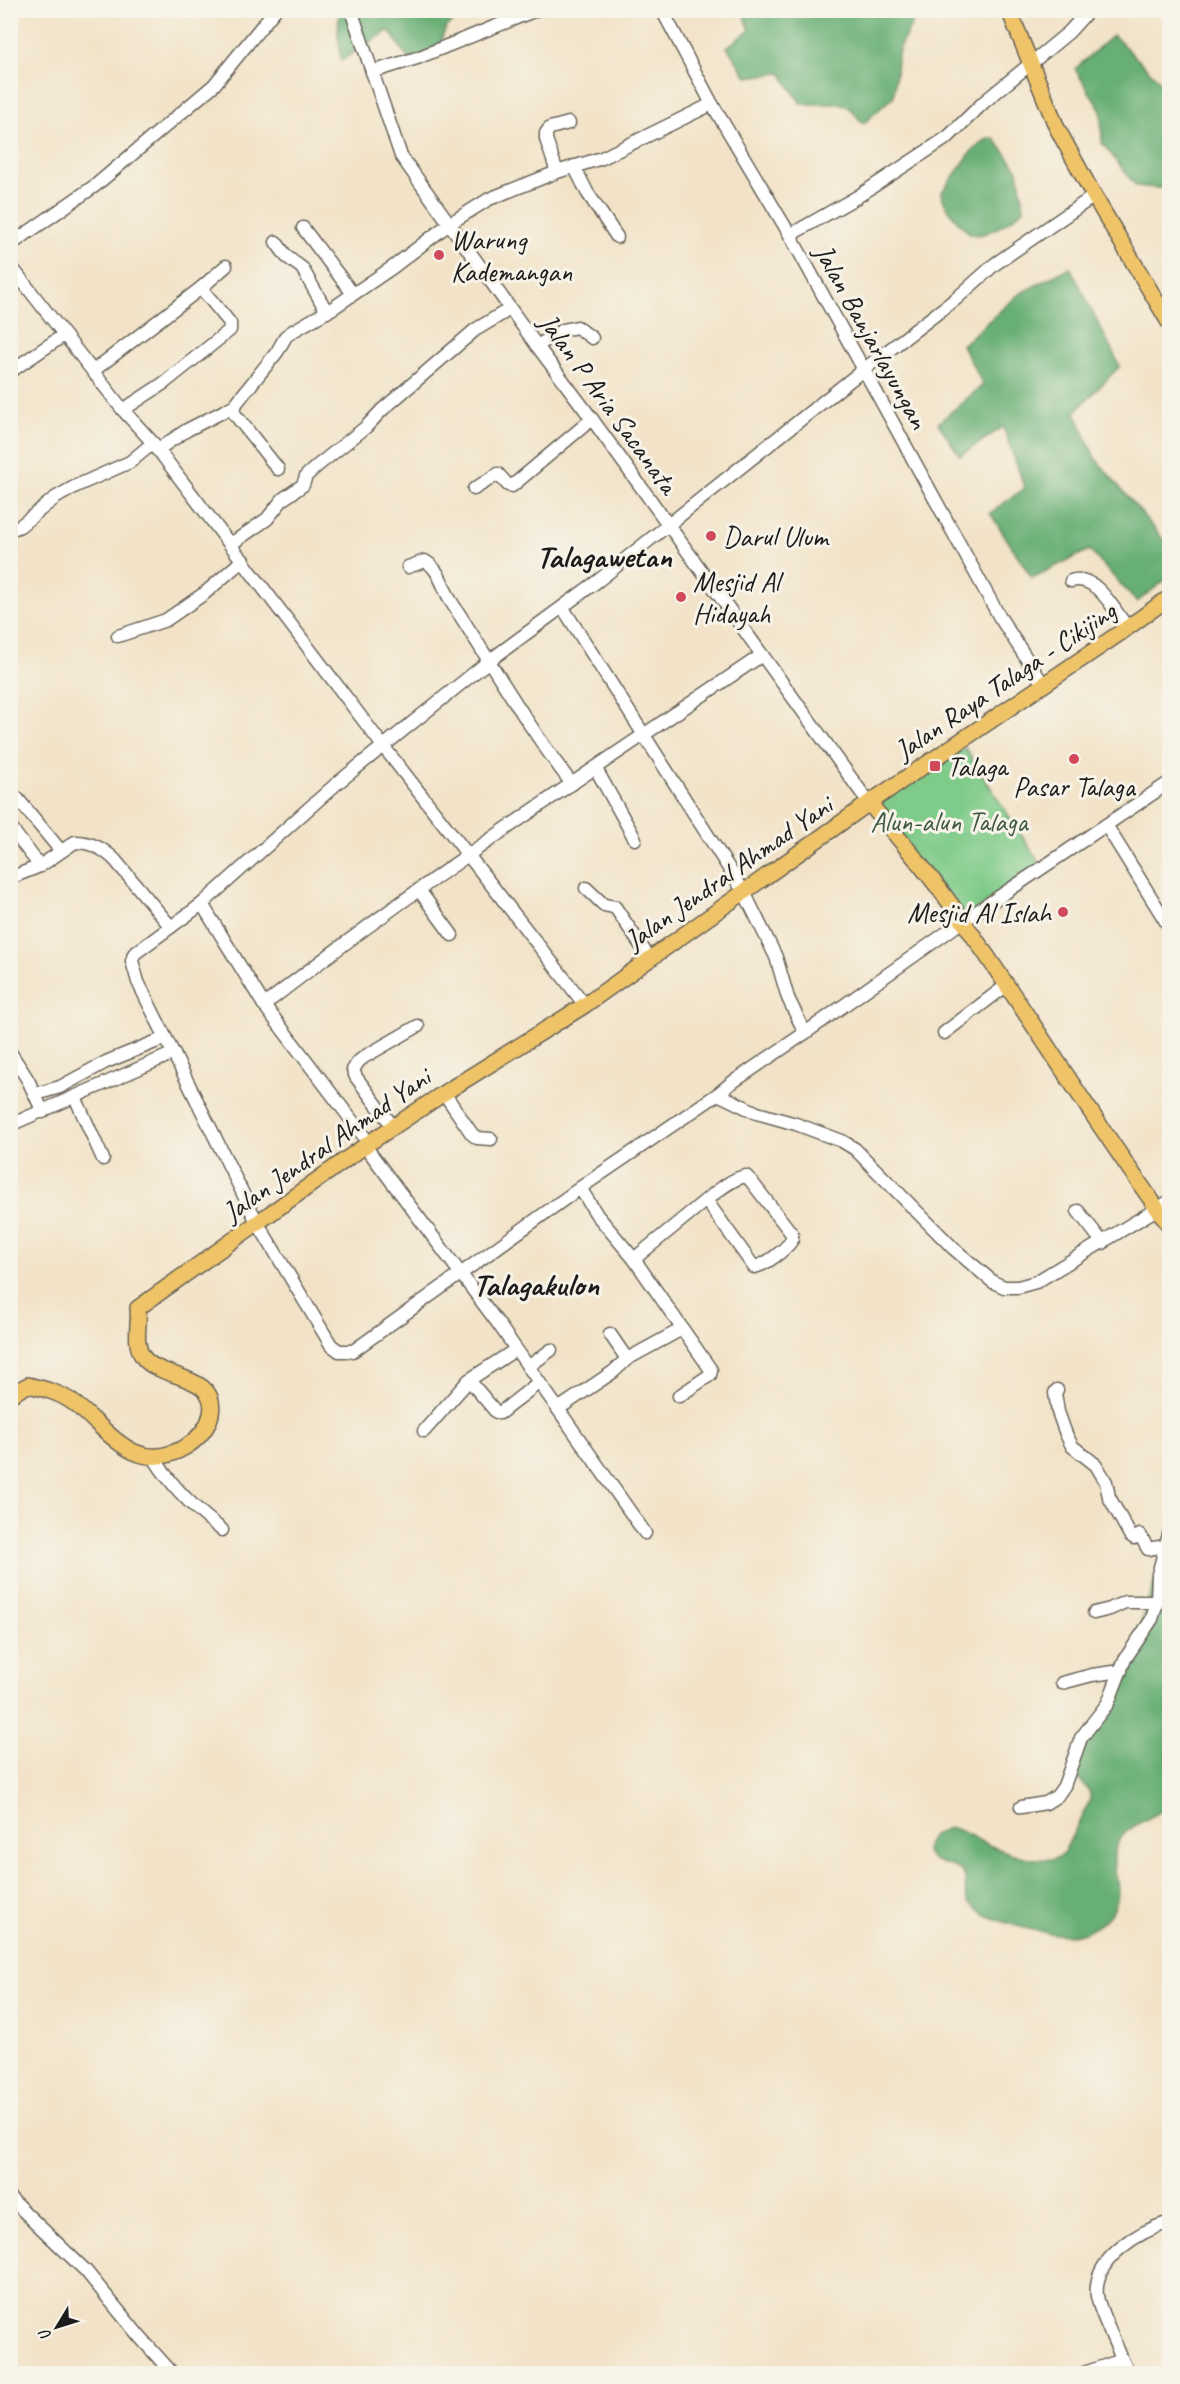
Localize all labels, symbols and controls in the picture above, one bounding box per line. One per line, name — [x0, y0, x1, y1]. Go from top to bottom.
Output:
place label: Warung Kademangan — [451, 222, 573, 289]
street label: Jalan Banjarlayungan — [805, 236, 937, 436]
marker: Warung Kademangan — [432, 248, 446, 262]
street label: Jalan P Aria Sacanata — [530, 304, 687, 503]
place label: Darul Ulum — [723, 519, 830, 554]
marker: Darul Ulum — [704, 529, 718, 543]
district label: Talagawetan — [536, 536, 673, 577]
place label: Mesjid Al Hidayah — [693, 564, 785, 631]
marker: Mesjid Al Hidayah — [674, 590, 688, 604]
street label: Jalan Raya Talaga - Cikijing — [888, 593, 1122, 767]
place label: Talaga — [947, 749, 1007, 783]
marker: Pasar Talaga — [1067, 752, 1081, 766]
marker: Talaga — [928, 759, 942, 773]
place label: Pasar Talaga — [1013, 769, 1136, 804]
street label: Jalan Jendral Ahmad Yani — [616, 785, 842, 958]
park label: Alun-alun Talaga — [870, 804, 1029, 839]
place label: Mesjid Al Islah — [907, 895, 1053, 930]
marker: Mesjid Al Islah — [1056, 905, 1070, 919]
street label: Jalan Jendral Ahmad Yani — [214, 1057, 440, 1230]
district label: Talagakulon — [473, 1264, 600, 1305]
north arrow — [27, 2297, 87, 2357]
text: U — [34, 2324, 56, 2345]

